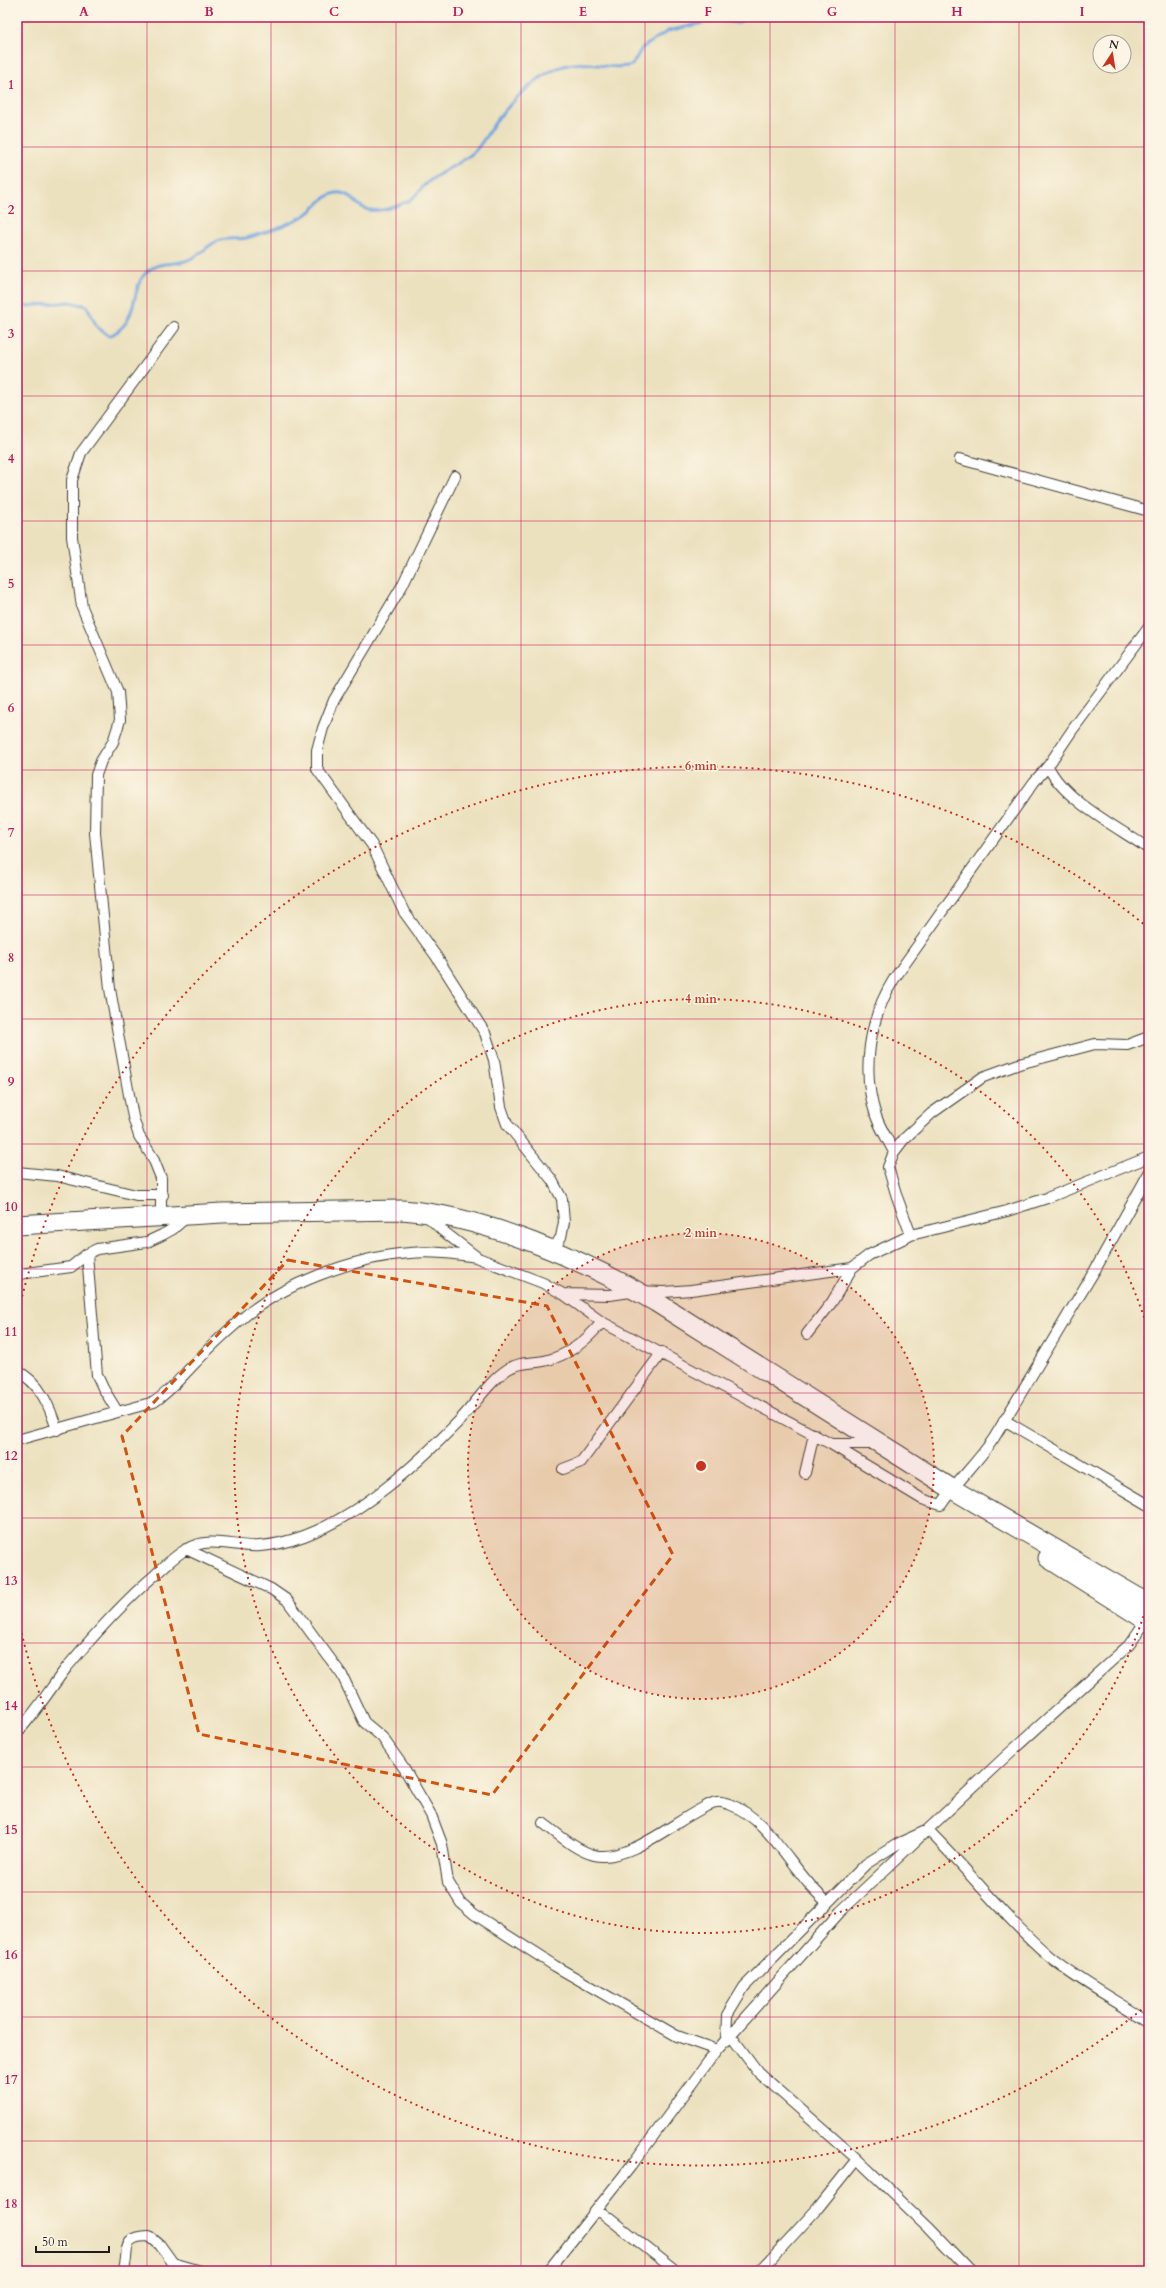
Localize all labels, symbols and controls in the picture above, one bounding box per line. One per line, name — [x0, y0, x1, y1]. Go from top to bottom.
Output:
text: A — [79, 3, 89, 21]
text: B — [204, 3, 214, 21]
text: C — [329, 3, 339, 21]
text: D — [452, 3, 464, 21]
text: E — [579, 3, 587, 21]
text: F — [704, 3, 712, 21]
text: G — [827, 3, 838, 21]
text: H — [951, 3, 963, 21]
text: I — [1079, 3, 1085, 21]
north arrow — [1092, 34, 1132, 74]
text: N — [1108, 36, 1121, 53]
text: 1 — [8, 76, 14, 94]
text: 2 — [8, 201, 15, 219]
text: 3 — [8, 325, 15, 343]
text: 4 — [8, 450, 15, 468]
text: 5 — [8, 575, 14, 593]
text: 6 — [8, 699, 15, 717]
text: 6 min — [685, 758, 717, 774]
text: 7 — [8, 824, 15, 842]
text: 8 — [8, 949, 14, 967]
text: 4 min — [685, 991, 717, 1007]
text: 9 — [8, 1073, 15, 1091]
text: 10 — [4, 1198, 18, 1216]
text: 2 min — [685, 1225, 717, 1241]
text: 11 — [4, 1323, 18, 1341]
text: 12 — [4, 1447, 18, 1465]
centre of rings — [694, 1459, 708, 1473]
text: 13 — [4, 1572, 18, 1590]
text: 14 — [4, 1697, 18, 1715]
text: 15 — [4, 1821, 18, 1839]
text: 16 — [4, 1946, 18, 1964]
text: 17 — [4, 2071, 18, 2089]
text: 18 — [4, 2195, 18, 2213]
scale bar — [36, 2228, 109, 2254]
text: 50 m — [42, 2234, 69, 2250]

